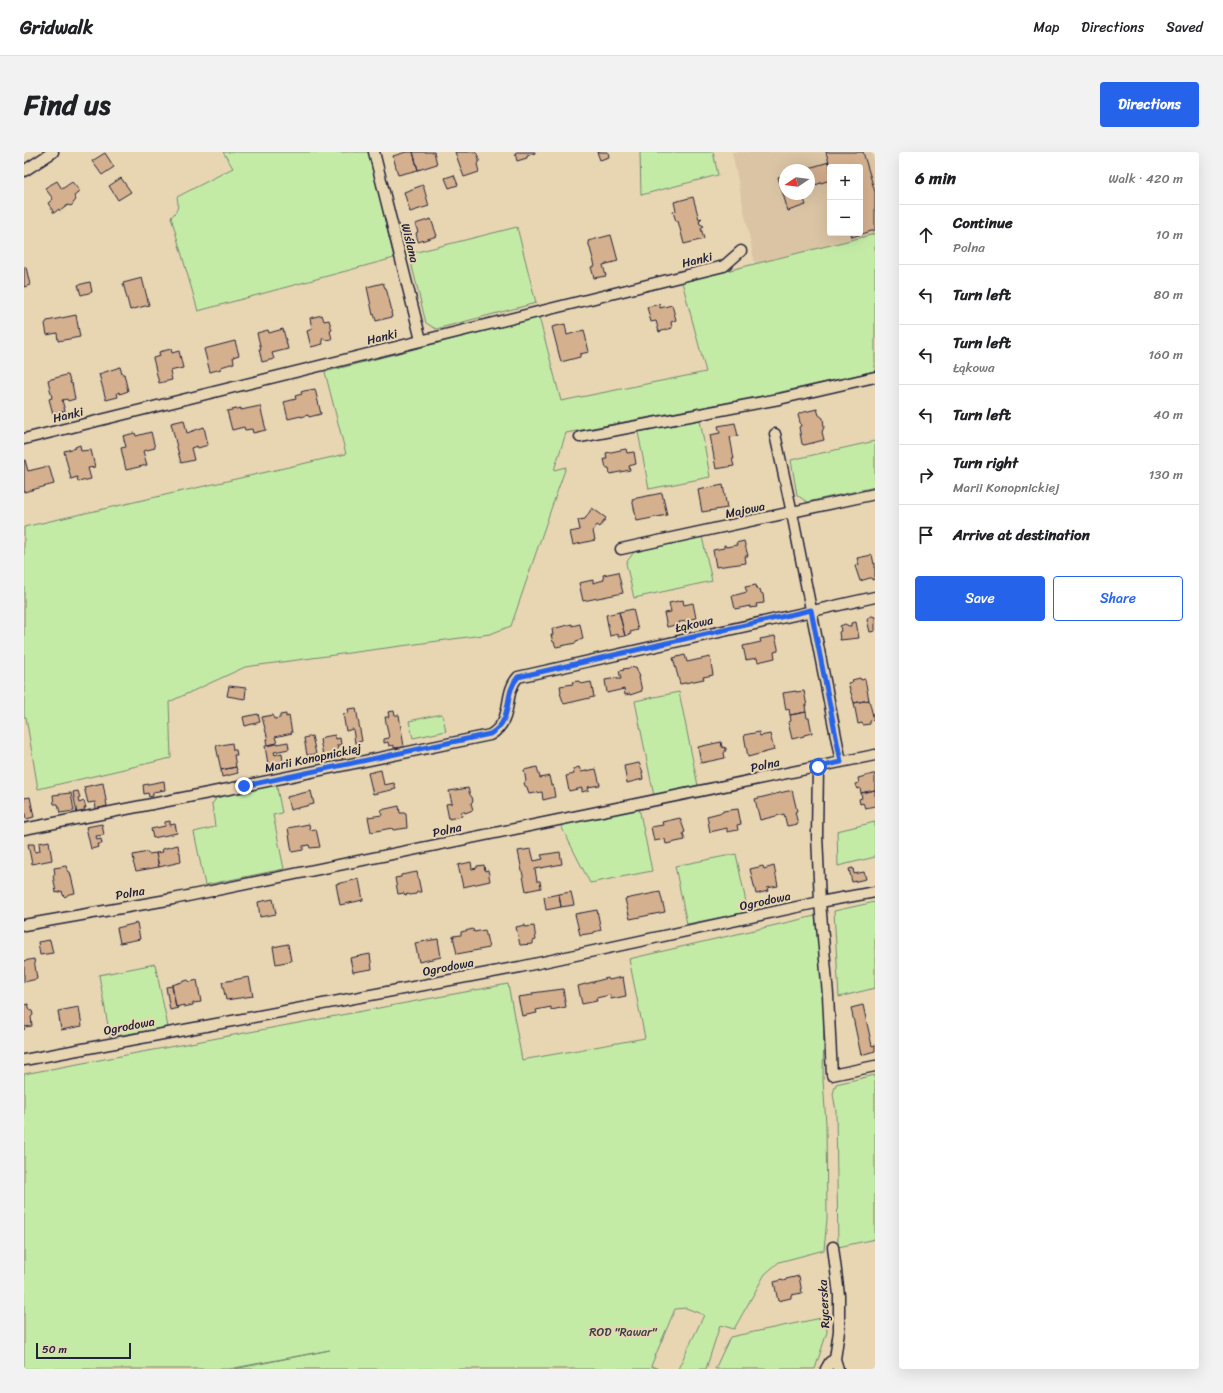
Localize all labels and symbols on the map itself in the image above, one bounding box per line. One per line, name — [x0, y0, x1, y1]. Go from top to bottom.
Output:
north arrow — [779, 164, 815, 200]
street label: Wiślana — [394, 221, 426, 265]
street label: Hanki — [679, 245, 715, 274]
street label: Hanki — [364, 322, 400, 351]
street label: Hanki — [50, 400, 86, 429]
street label: Majowa — [723, 495, 767, 525]
street label: Łąkowa — [673, 609, 716, 639]
street label: Marii Konopnickiej — [263, 737, 363, 779]
street label: Polna — [748, 751, 783, 779]
route start — [809, 758, 827, 776]
route end — [235, 777, 253, 795]
street label: Polna — [430, 816, 465, 844]
street label: Polna — [114, 879, 147, 906]
street label: Ogrodowa — [737, 885, 793, 917]
street label: Ogrodowa — [421, 951, 475, 983]
street label: Ogrodowa — [102, 1010, 156, 1042]
street label: Rycerska — [812, 1278, 836, 1329]
park label: ROD "Rawar" — [589, 1321, 658, 1343]
scale bar — [36, 1341, 131, 1360]

